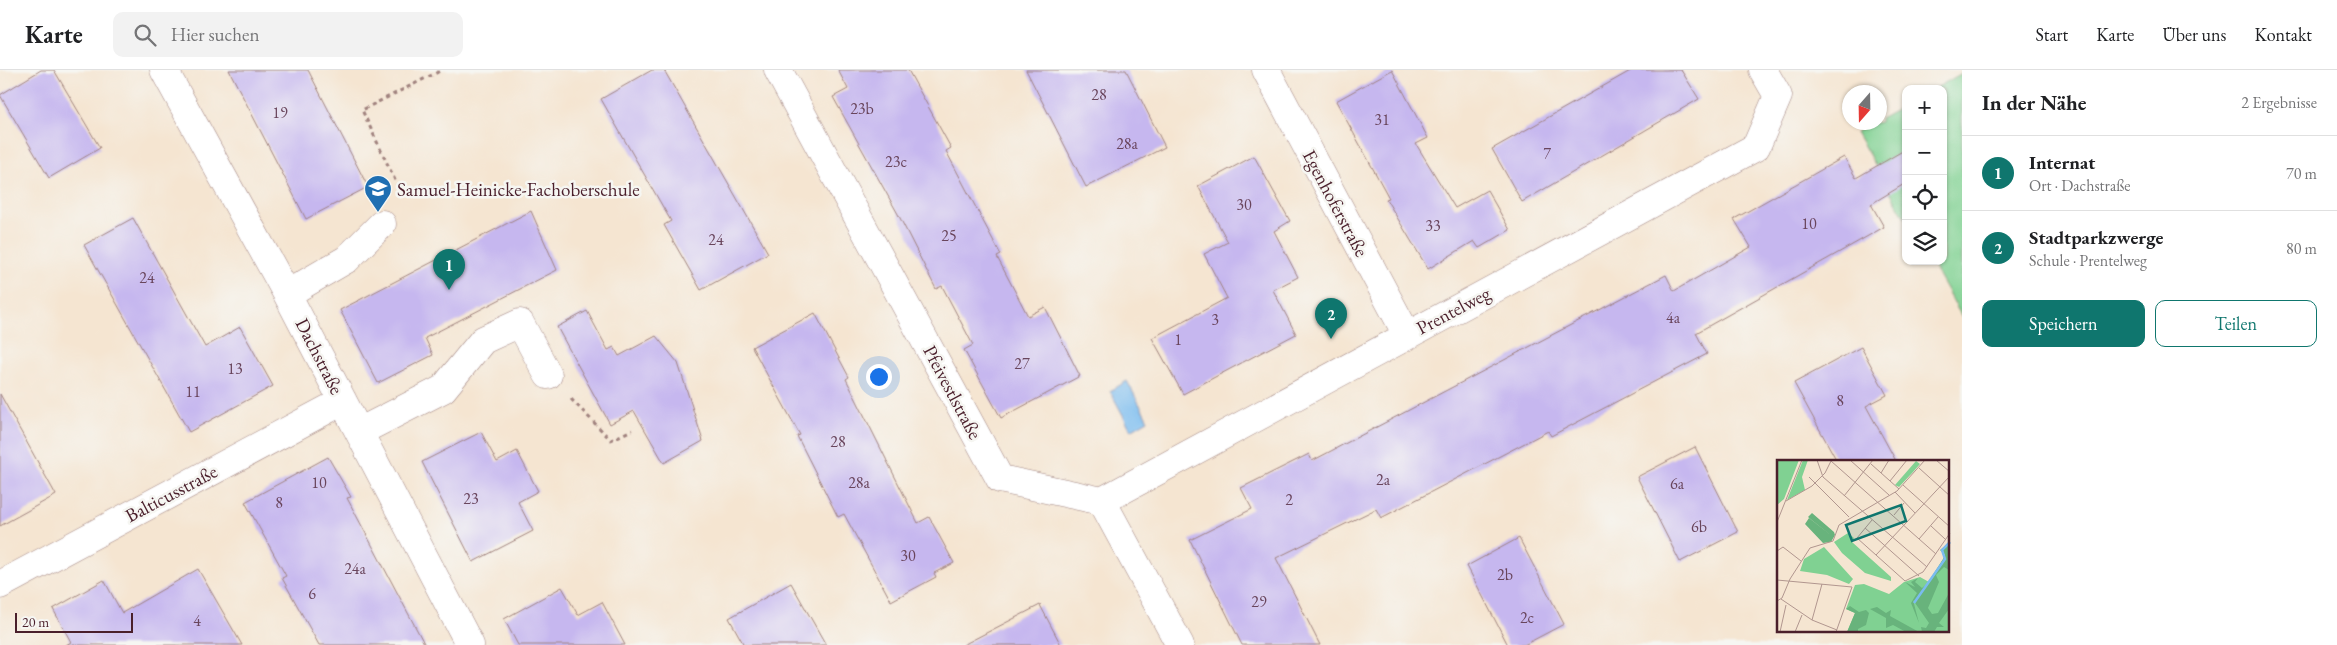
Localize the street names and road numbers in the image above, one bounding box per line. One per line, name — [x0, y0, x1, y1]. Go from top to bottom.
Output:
street label: Egenhoferstraße — [1297, 145, 1374, 261]
street label: Prentelweg — [1412, 280, 1495, 340]
street label: Dachstraße — [290, 314, 349, 399]
street label: Pfeivestlstraße — [917, 341, 988, 444]
street label: Balticusstraße — [121, 459, 222, 528]

